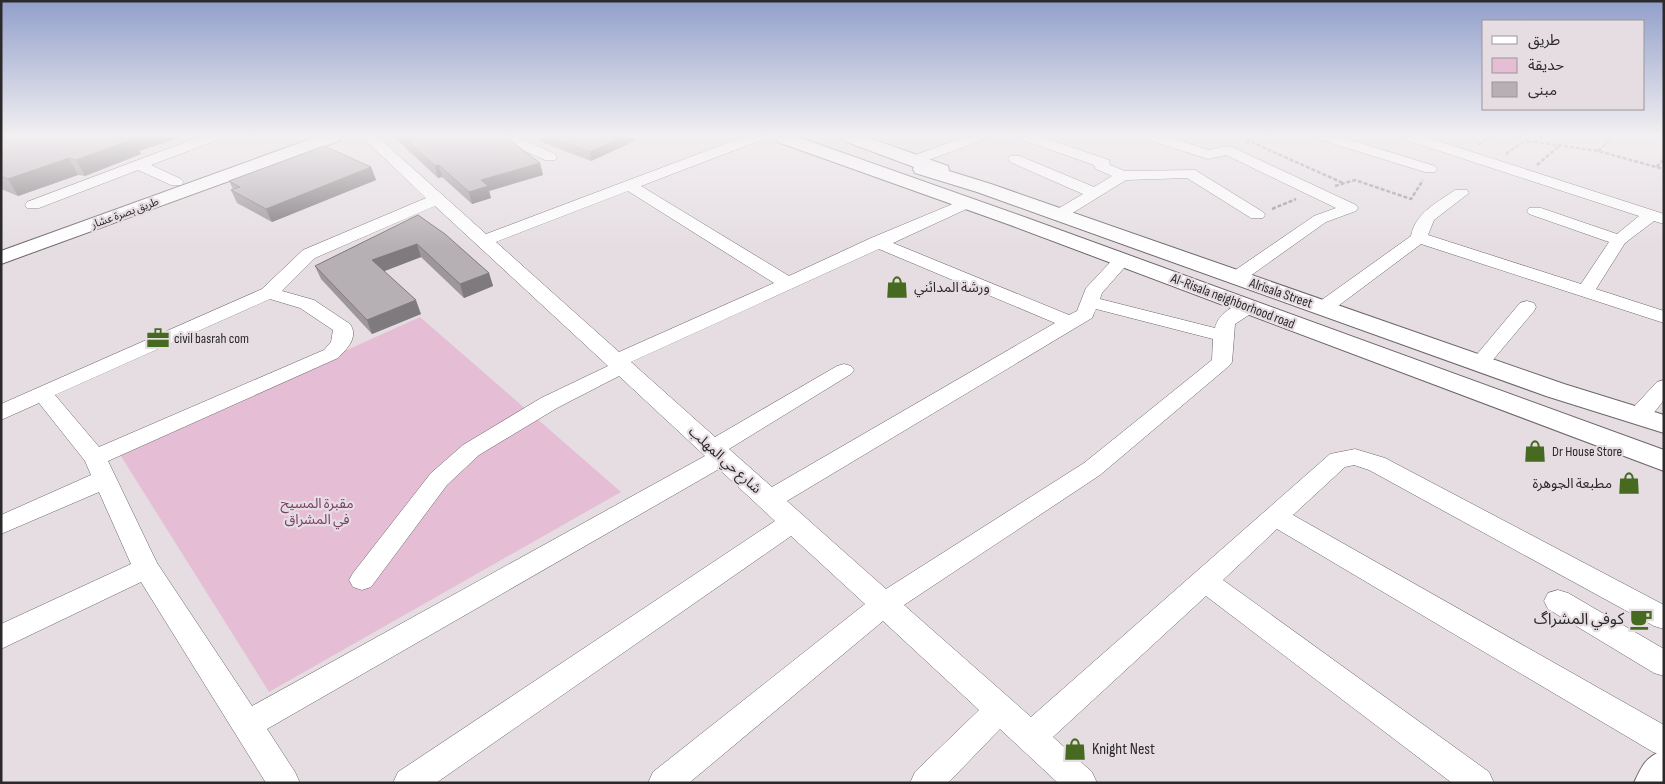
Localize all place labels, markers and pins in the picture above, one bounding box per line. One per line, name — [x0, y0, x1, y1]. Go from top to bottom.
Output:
shop icon: ورشة المدائني — [884, 274, 910, 300]
place label: ورشة المدائني — [914, 279, 990, 298]
office icon: civil basrah com — [145, 325, 171, 351]
place label: civil basrah com — [174, 330, 249, 347]
shop icon: Dr House Store — [1522, 438, 1548, 464]
place label: Dr House Store — [1552, 443, 1622, 460]
shop icon: مطبعة الجوهرة — [1616, 470, 1642, 496]
place label: مطبعة الجوهرة — [1532, 475, 1612, 492]
cafe icon: كوفي المشراگ — [1628, 606, 1654, 632]
place label: كوفي المشراگ — [1534, 610, 1624, 630]
shop icon: Knight Nest — [1062, 736, 1088, 762]
place label: Knight Nest — [1092, 740, 1155, 759]

